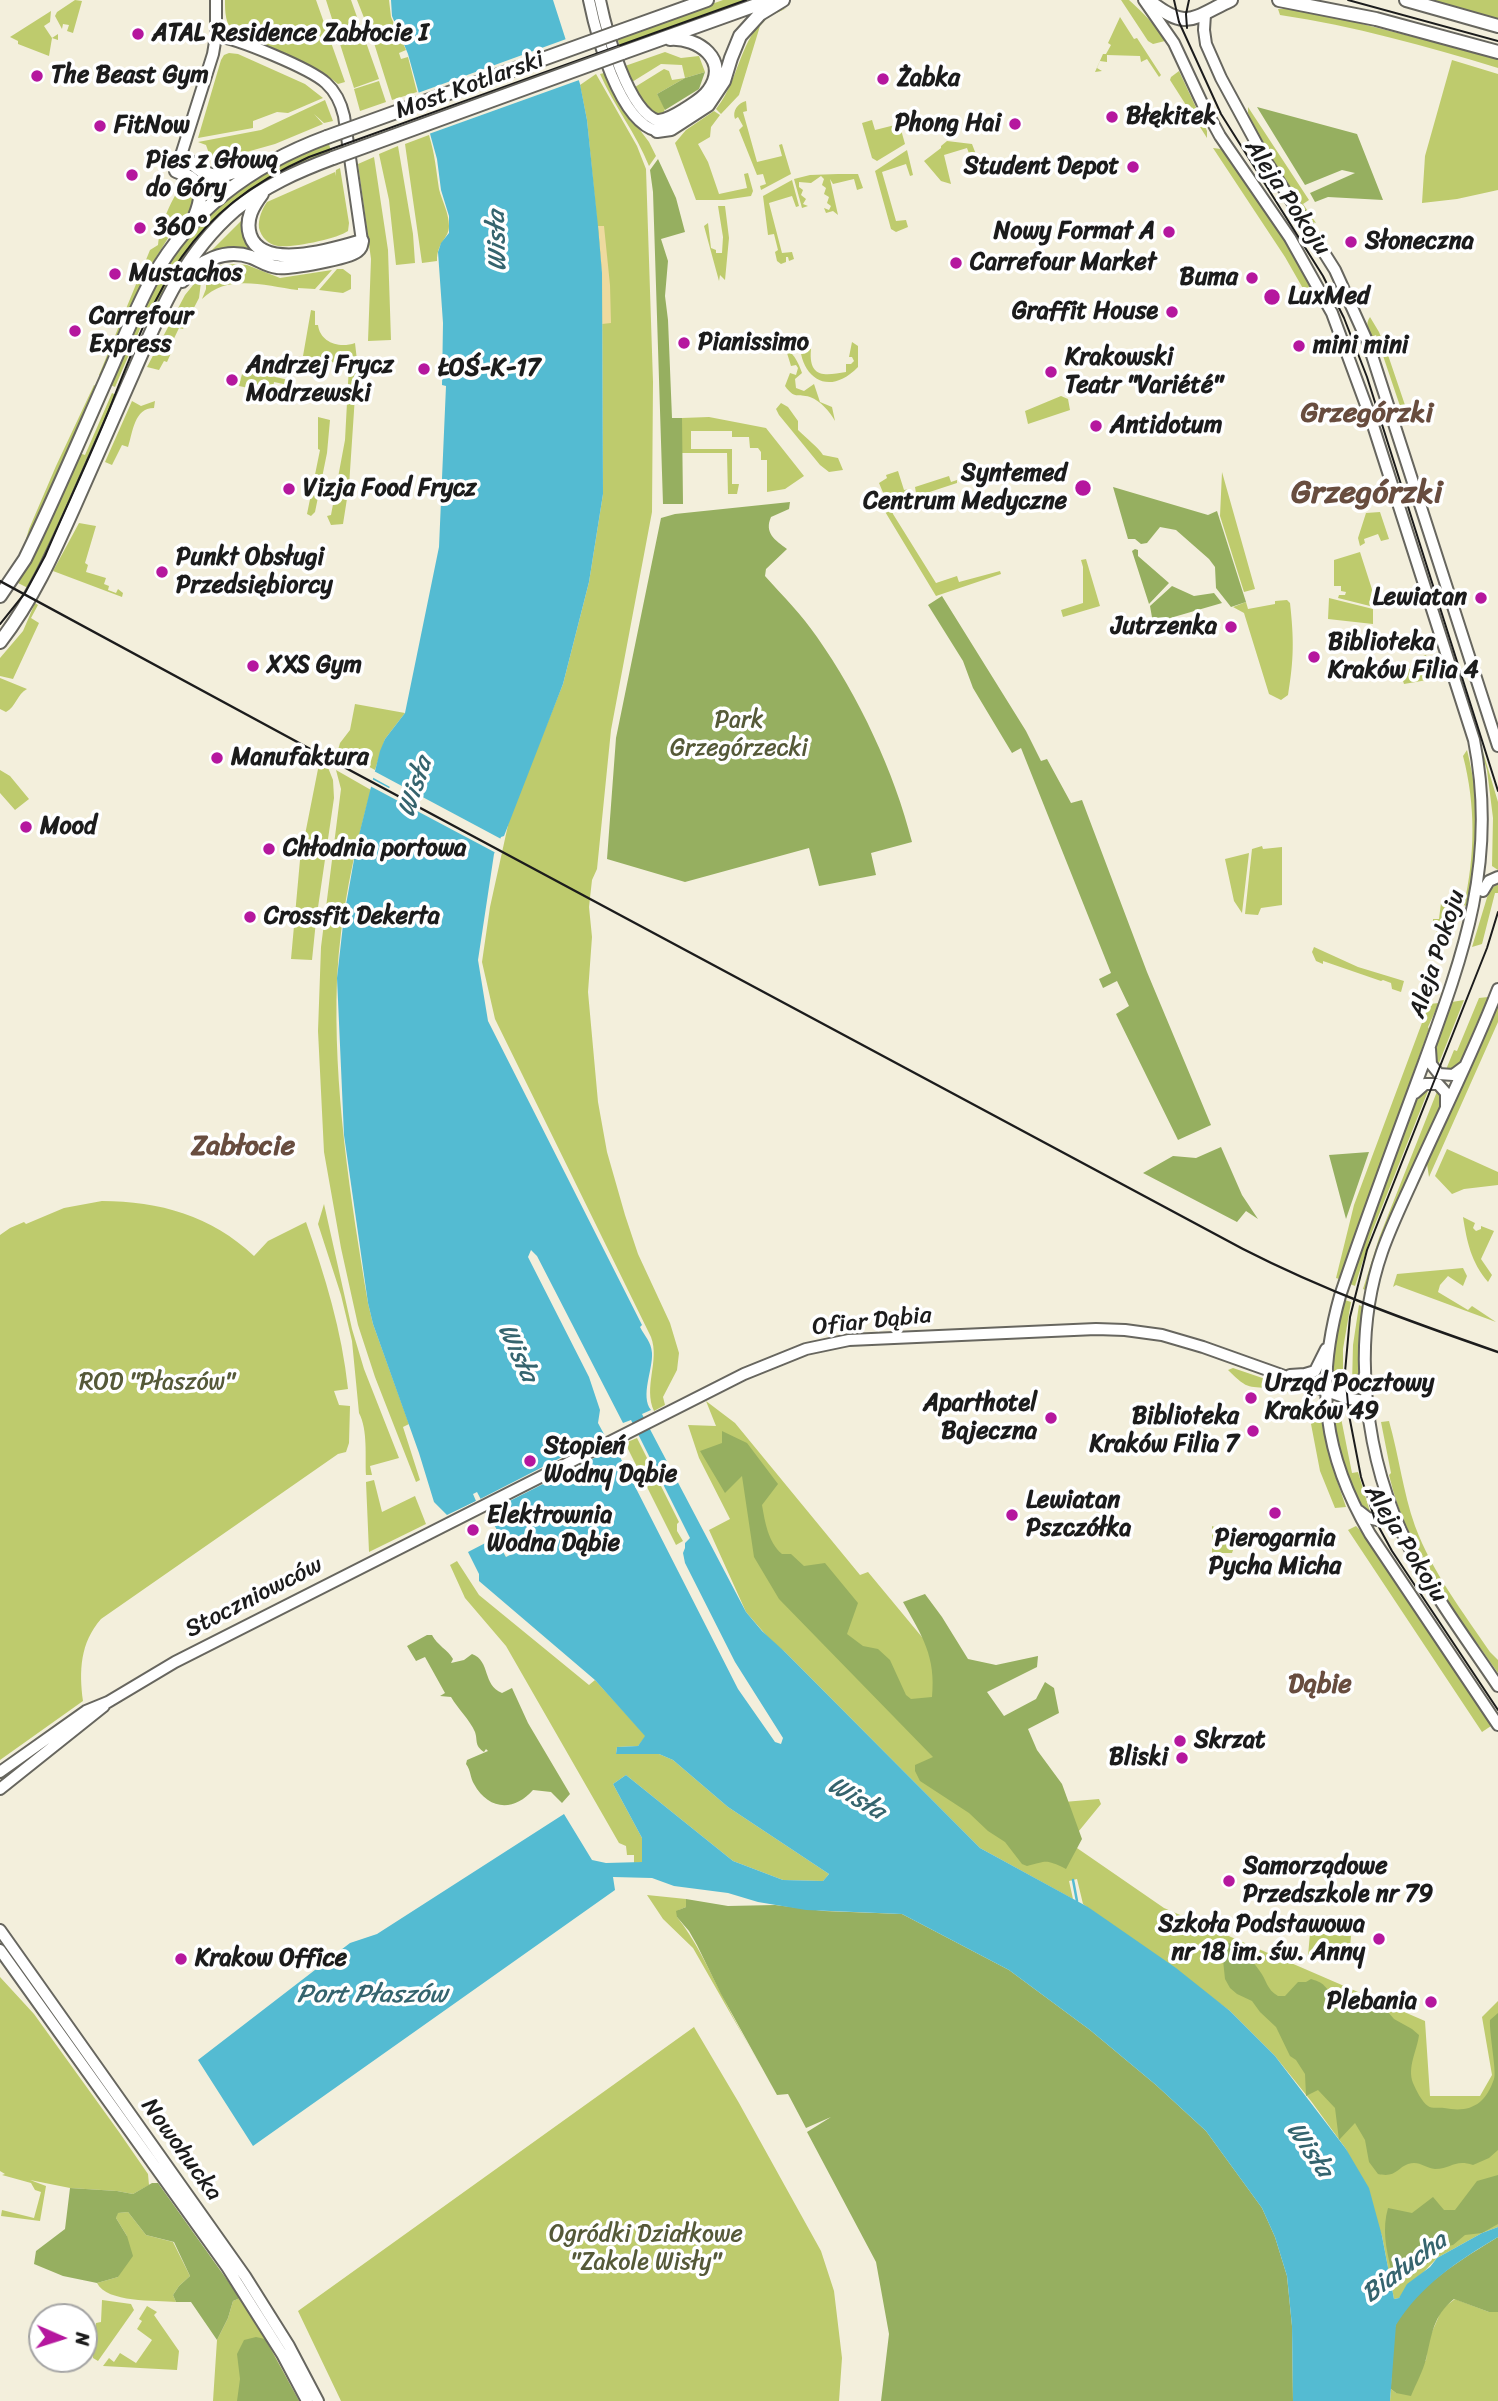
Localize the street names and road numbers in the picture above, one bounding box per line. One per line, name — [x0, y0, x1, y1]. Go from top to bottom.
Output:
street label: Most Kotlarski — [392, 46, 548, 126]
street label: Aleja Pokoju — [1238, 135, 1336, 261]
street label: Aleja Pokoju — [1404, 886, 1472, 1022]
street label: Ofiar Dąbia — [811, 1301, 933, 1343]
street label: Aleja Pokoju — [1357, 1480, 1453, 1608]
street label: Stoczniowców — [181, 1551, 327, 1645]
street label: Nowohucka — [134, 2093, 228, 2207]

